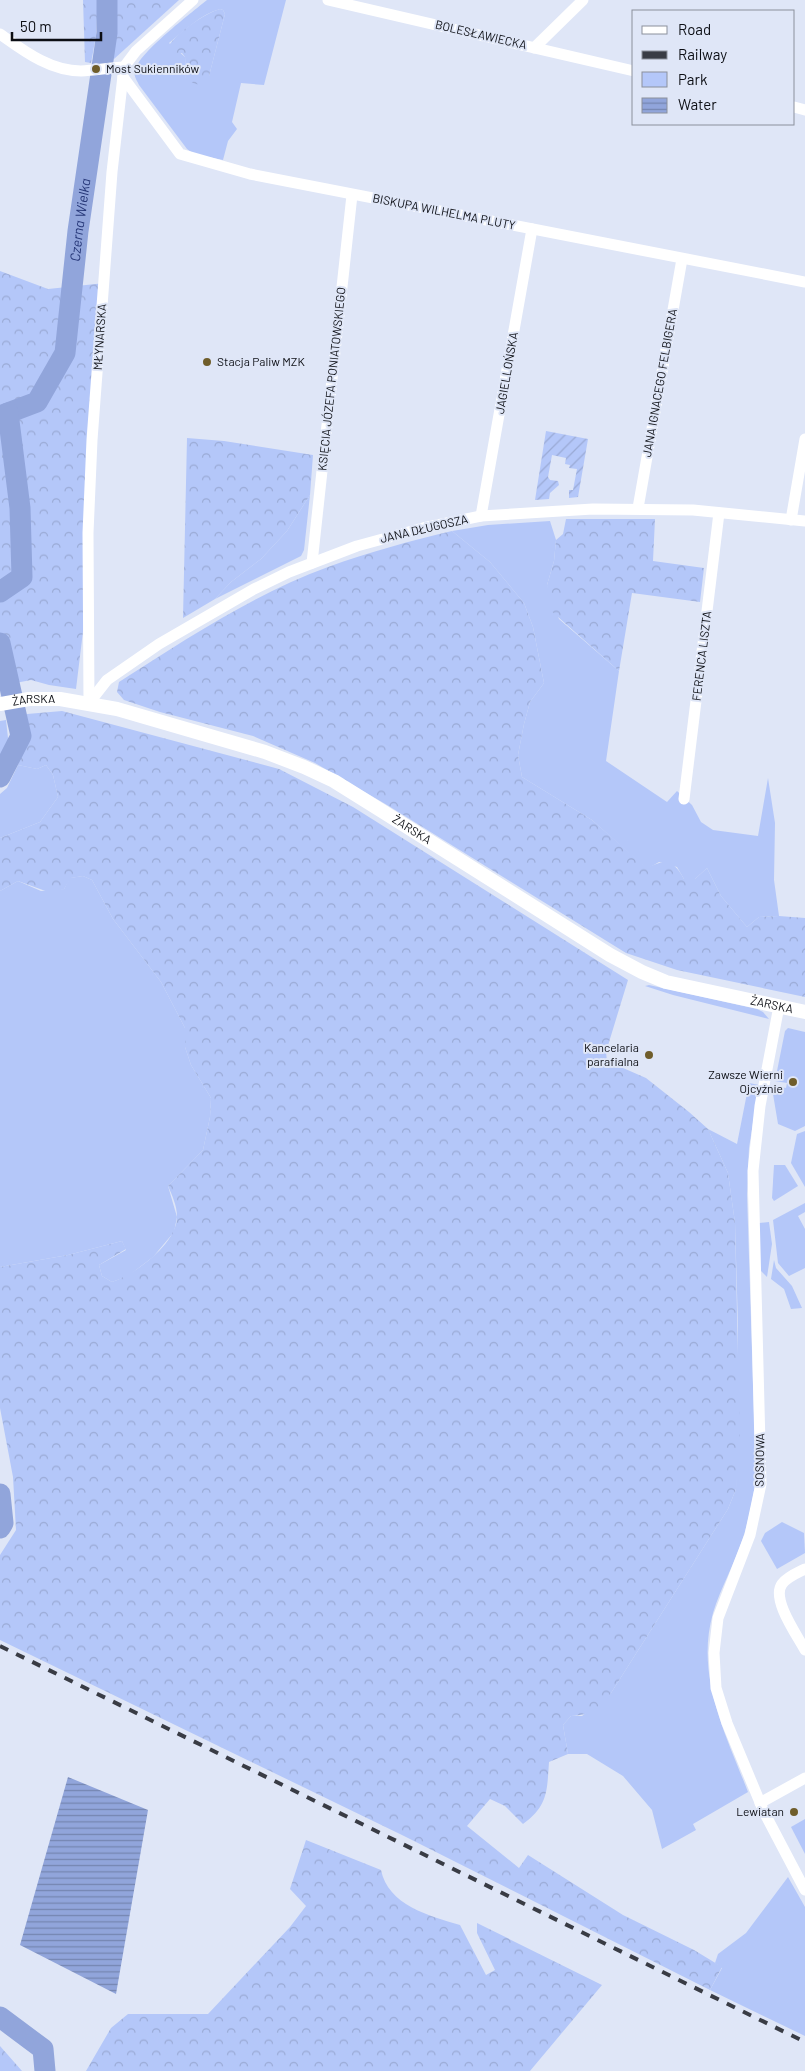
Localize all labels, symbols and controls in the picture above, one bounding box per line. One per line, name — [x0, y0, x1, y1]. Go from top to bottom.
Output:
scale bar — [12, 10, 101, 42]
legend — [632, 10, 795, 125]
text: 50 m — [20, 17, 52, 35]
street label: BOLESŁAWIECKA — [434, 17, 528, 51]
text: Road — [678, 20, 711, 38]
text: Railway — [678, 45, 727, 63]
place label: Most Sukienników — [106, 61, 200, 75]
marker: Most Sukienników — [90, 63, 102, 75]
text: Park — [678, 70, 708, 88]
text: Water — [678, 95, 717, 113]
water label: Czerna Wielka — [66, 177, 94, 262]
street label: BISKUPA WILHELMA PLUTY — [372, 190, 517, 232]
street label: KSIĘCIA JÓZEFA PONIATOWSKIEGO — [314, 286, 348, 471]
street label: MŁYNARSKA — [90, 303, 108, 371]
street label: JANA IGNACEGO FELBIGERA — [639, 307, 679, 458]
street label: JAGIELLOŃSKA — [492, 331, 520, 415]
place label: Stacja Paliw MZK — [217, 354, 305, 368]
marker: Stacja Paliw MZK — [201, 356, 213, 368]
street label: JANA DŁUGOSZA — [378, 511, 469, 545]
street label: FERENCA LISZTA — [689, 610, 713, 702]
street label: ŻARSKA — [11, 691, 55, 708]
street label: ŻARSKA — [390, 811, 434, 846]
street label: ŻARSKA — [749, 992, 795, 1015]
place label: Kancelaria parafialna — [584, 1040, 639, 1068]
marker: Kancelaria parafialna — [643, 1049, 655, 1061]
place label: Zawsze Wierni Ojcyźnie — [708, 1067, 783, 1095]
marker: Zawsze Wierni Ojcyźnie — [787, 1076, 799, 1088]
street label: SOSNOWA — [752, 1433, 766, 1487]
place label: Lewiatan — [736, 1804, 784, 1818]
marker: Lewiatan — [788, 1806, 800, 1818]

